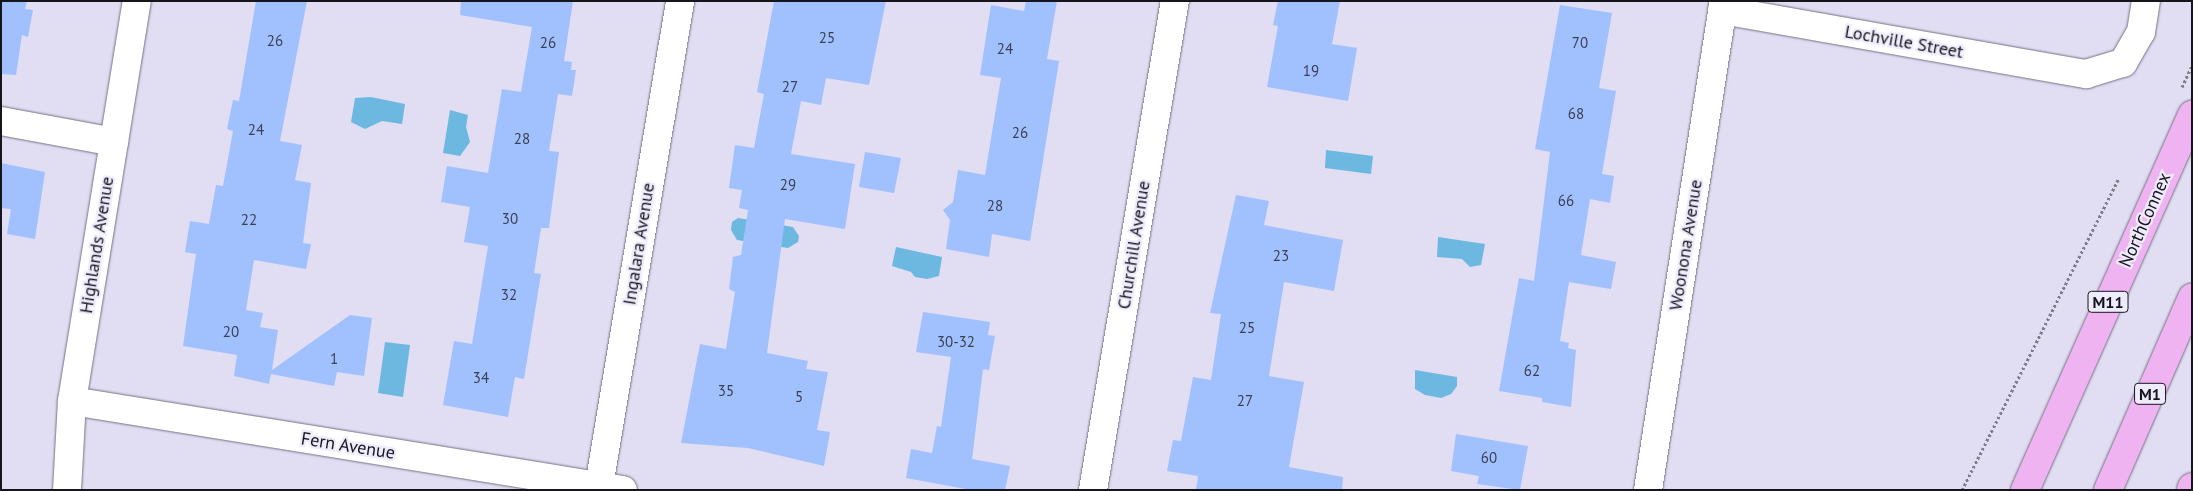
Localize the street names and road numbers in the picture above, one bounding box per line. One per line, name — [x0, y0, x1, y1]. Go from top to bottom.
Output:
street label: Lochville Street — [1843, 21, 1965, 63]
street label: NorthConnex — [2115, 169, 2175, 271]
street label: Highlands Avenue — [75, 175, 119, 315]
street label: Woonona Avenue — [1665, 178, 1707, 312]
street label: Churchill Avenue — [1113, 179, 1155, 311]
street label: Ingalara Avenue — [619, 181, 659, 307]
road number: M11 — [2087, 288, 2129, 316]
road number: M1 — [2134, 380, 2166, 408]
street label: Fern Avenue — [299, 428, 397, 464]

